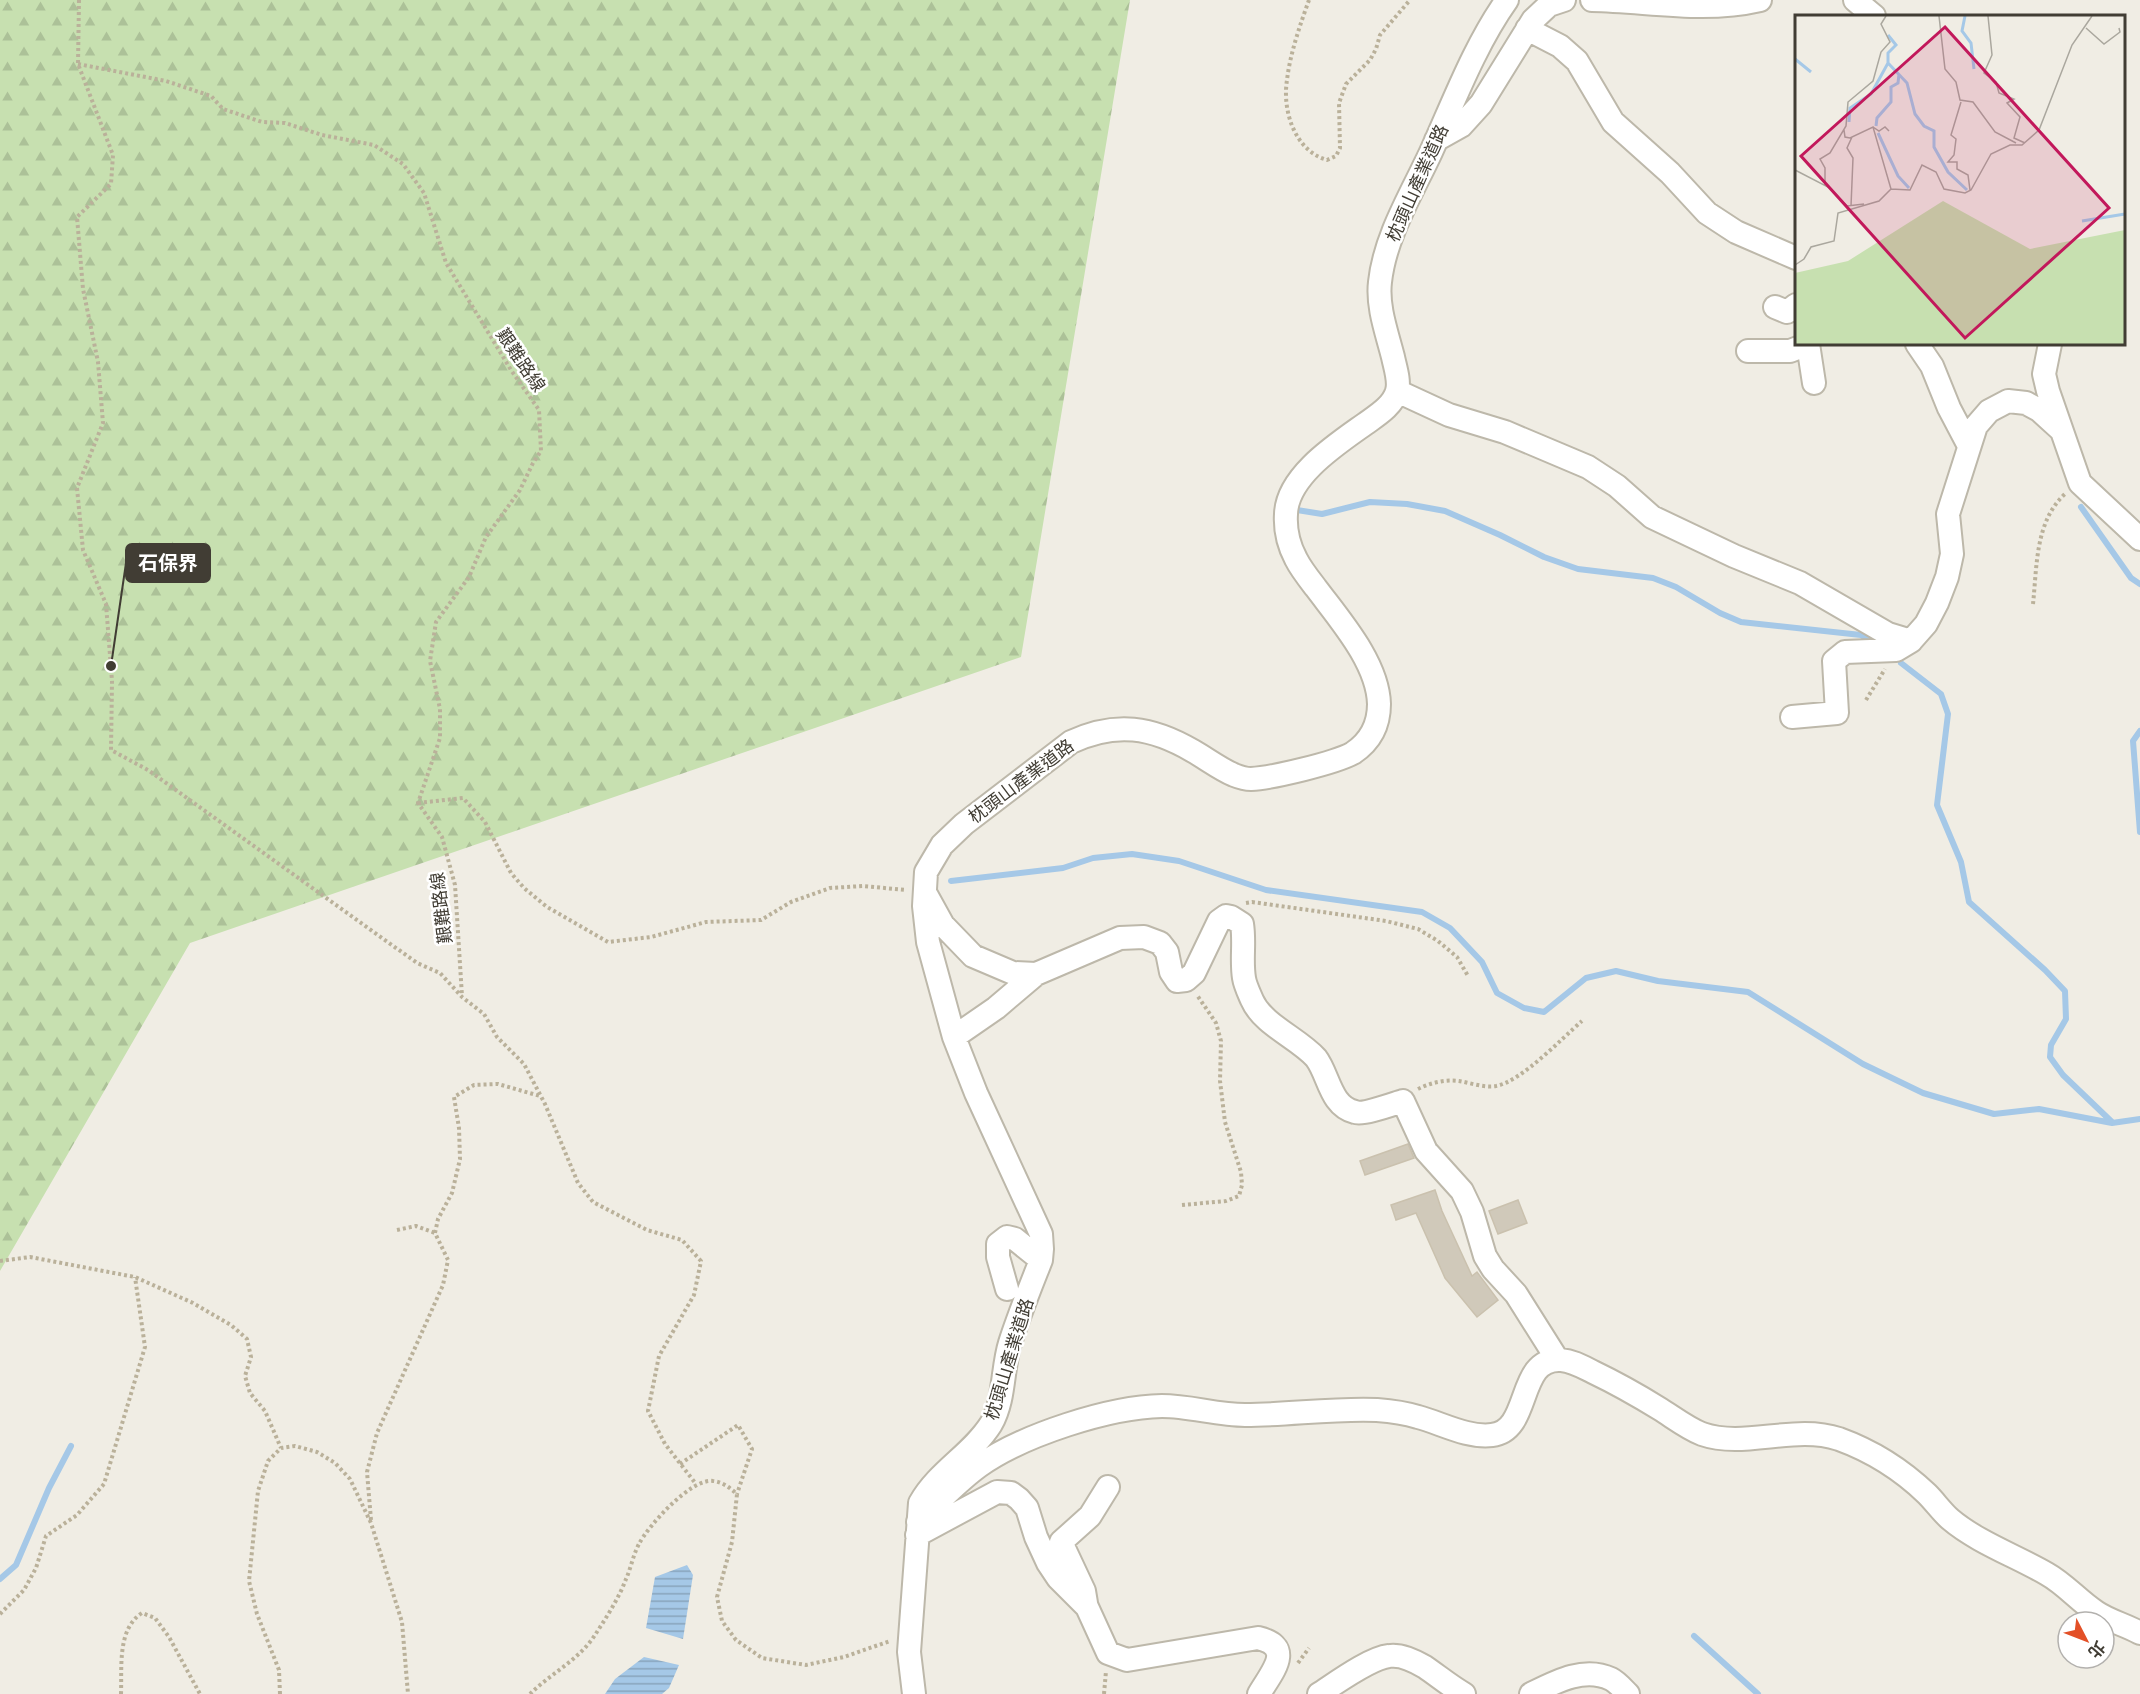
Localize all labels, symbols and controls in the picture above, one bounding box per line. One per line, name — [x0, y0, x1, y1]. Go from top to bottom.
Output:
inset map — [1795, 15, 2125, 345]
street label: 枕頭山產業道路 — [1382, 121, 1452, 245]
street label: 艱難路線 — [492, 324, 550, 396]
callout: 石保界 — [126, 544, 210, 582]
text: 石保界 — [138, 551, 198, 575]
street label: 枕頭山產業道路 — [964, 735, 1078, 827]
street label: 艱難路線 — [426, 871, 456, 945]
street label: 枕頭山產業道路 — [981, 1296, 1037, 1422]
north arrow — [2056, 1610, 2116, 1670]
text: 北 — [2084, 1637, 2109, 1662]

